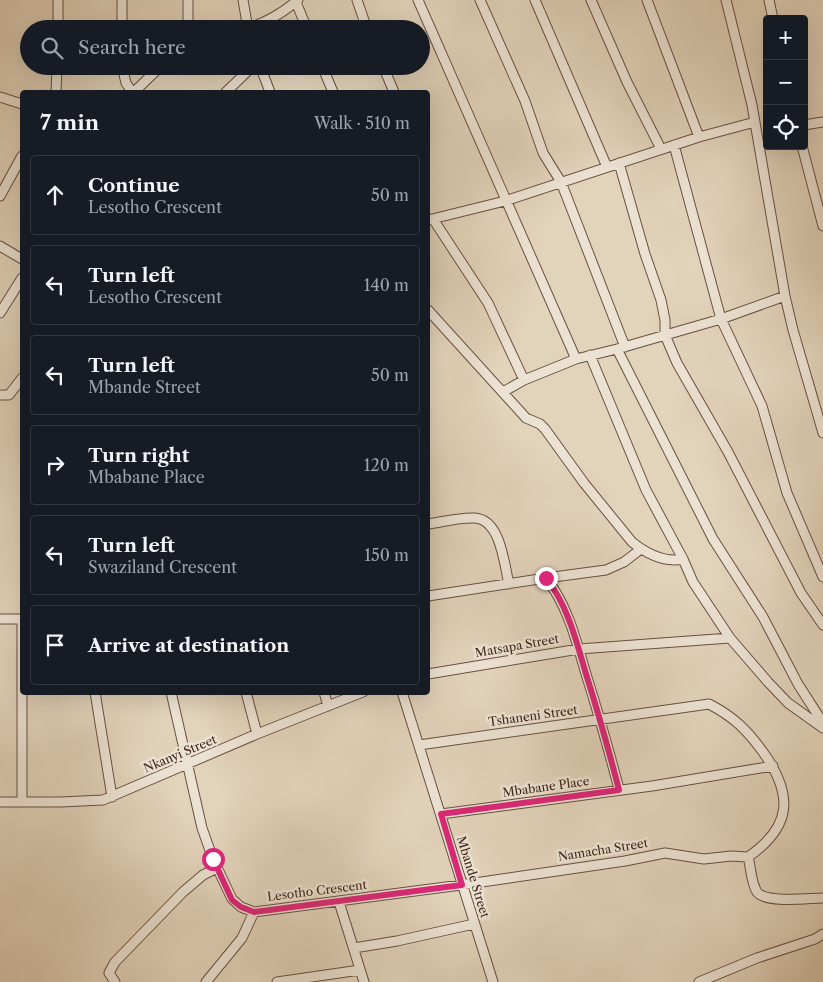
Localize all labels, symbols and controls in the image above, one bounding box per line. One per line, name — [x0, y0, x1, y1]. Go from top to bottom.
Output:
map controls — [763, 15, 808, 150]
button: + — [763, 15, 808, 60]
search box — [20, 20, 430, 75]
icon: search — [38, 34, 66, 62]
text: Search here — [78, 36, 186, 59]
button: − — [763, 60, 808, 105]
button: locate — [763, 105, 808, 150]
text: 7 min — [40, 110, 99, 135]
text: Walk · 510 m — [314, 113, 410, 133]
text: Continue — [88, 174, 180, 197]
icon: ahead — [41, 181, 69, 209]
text: 50 m — [371, 185, 409, 205]
text: Lesotho Crescent — [88, 197, 222, 217]
text: Turn left — [88, 264, 175, 287]
icon: left — [41, 271, 69, 299]
text: 140 m — [364, 275, 409, 295]
text: Lesotho Crescent — [88, 287, 222, 307]
text: Turn left — [88, 354, 175, 377]
icon: left — [41, 361, 69, 389]
text: 50 m — [371, 365, 409, 385]
text: Mbande Street — [88, 377, 201, 397]
text: Turn right — [88, 444, 189, 467]
icon: right — [41, 451, 69, 479]
text: 120 m — [364, 455, 409, 475]
text: Mbabane Place — [88, 467, 205, 487]
text: Turn left — [88, 534, 175, 557]
icon: left — [41, 541, 69, 569]
text: 150 m — [364, 545, 409, 565]
text: Swaziland Crescent — [88, 557, 237, 577]
route end — [535, 567, 558, 590]
icon: arrive — [41, 631, 69, 659]
street label: Matsapa Street — [474, 631, 561, 660]
text: Arrive at destination — [88, 634, 289, 657]
street label: Tshaneni Street — [487, 702, 579, 729]
street label: Nkanyi Street — [141, 731, 219, 776]
street label: Mbabane Place — [502, 773, 591, 800]
street label: Mbande Street — [454, 834, 493, 920]
street label: Namacha Street — [557, 835, 650, 864]
route start — [202, 848, 225, 871]
street label: Lesotho Crescent — [266, 877, 368, 904]

